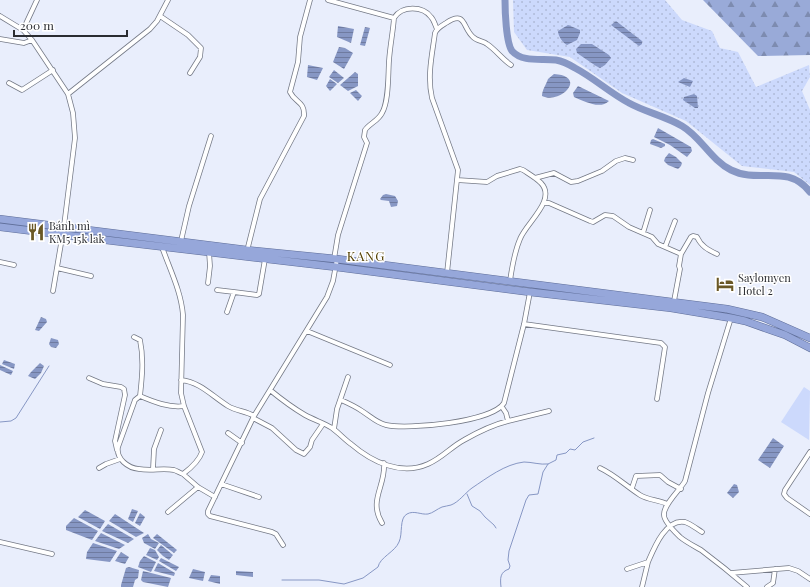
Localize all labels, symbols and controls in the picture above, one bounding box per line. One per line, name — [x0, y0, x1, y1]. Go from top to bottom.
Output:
scale bar — [14, 12, 127, 38]
text: 200 m — [20, 17, 54, 33]
place label: Bánh mì KM5 15k lak — [49, 218, 104, 246]
restaurant icon: Bánh mì KM5 15k lak — [26, 222, 46, 242]
district label: KANG — [347, 247, 385, 264]
place label: Saylomyen Hotel 2 — [738, 270, 791, 298]
hotel icon: Saylomyen Hotel 2 — [715, 274, 735, 294]

